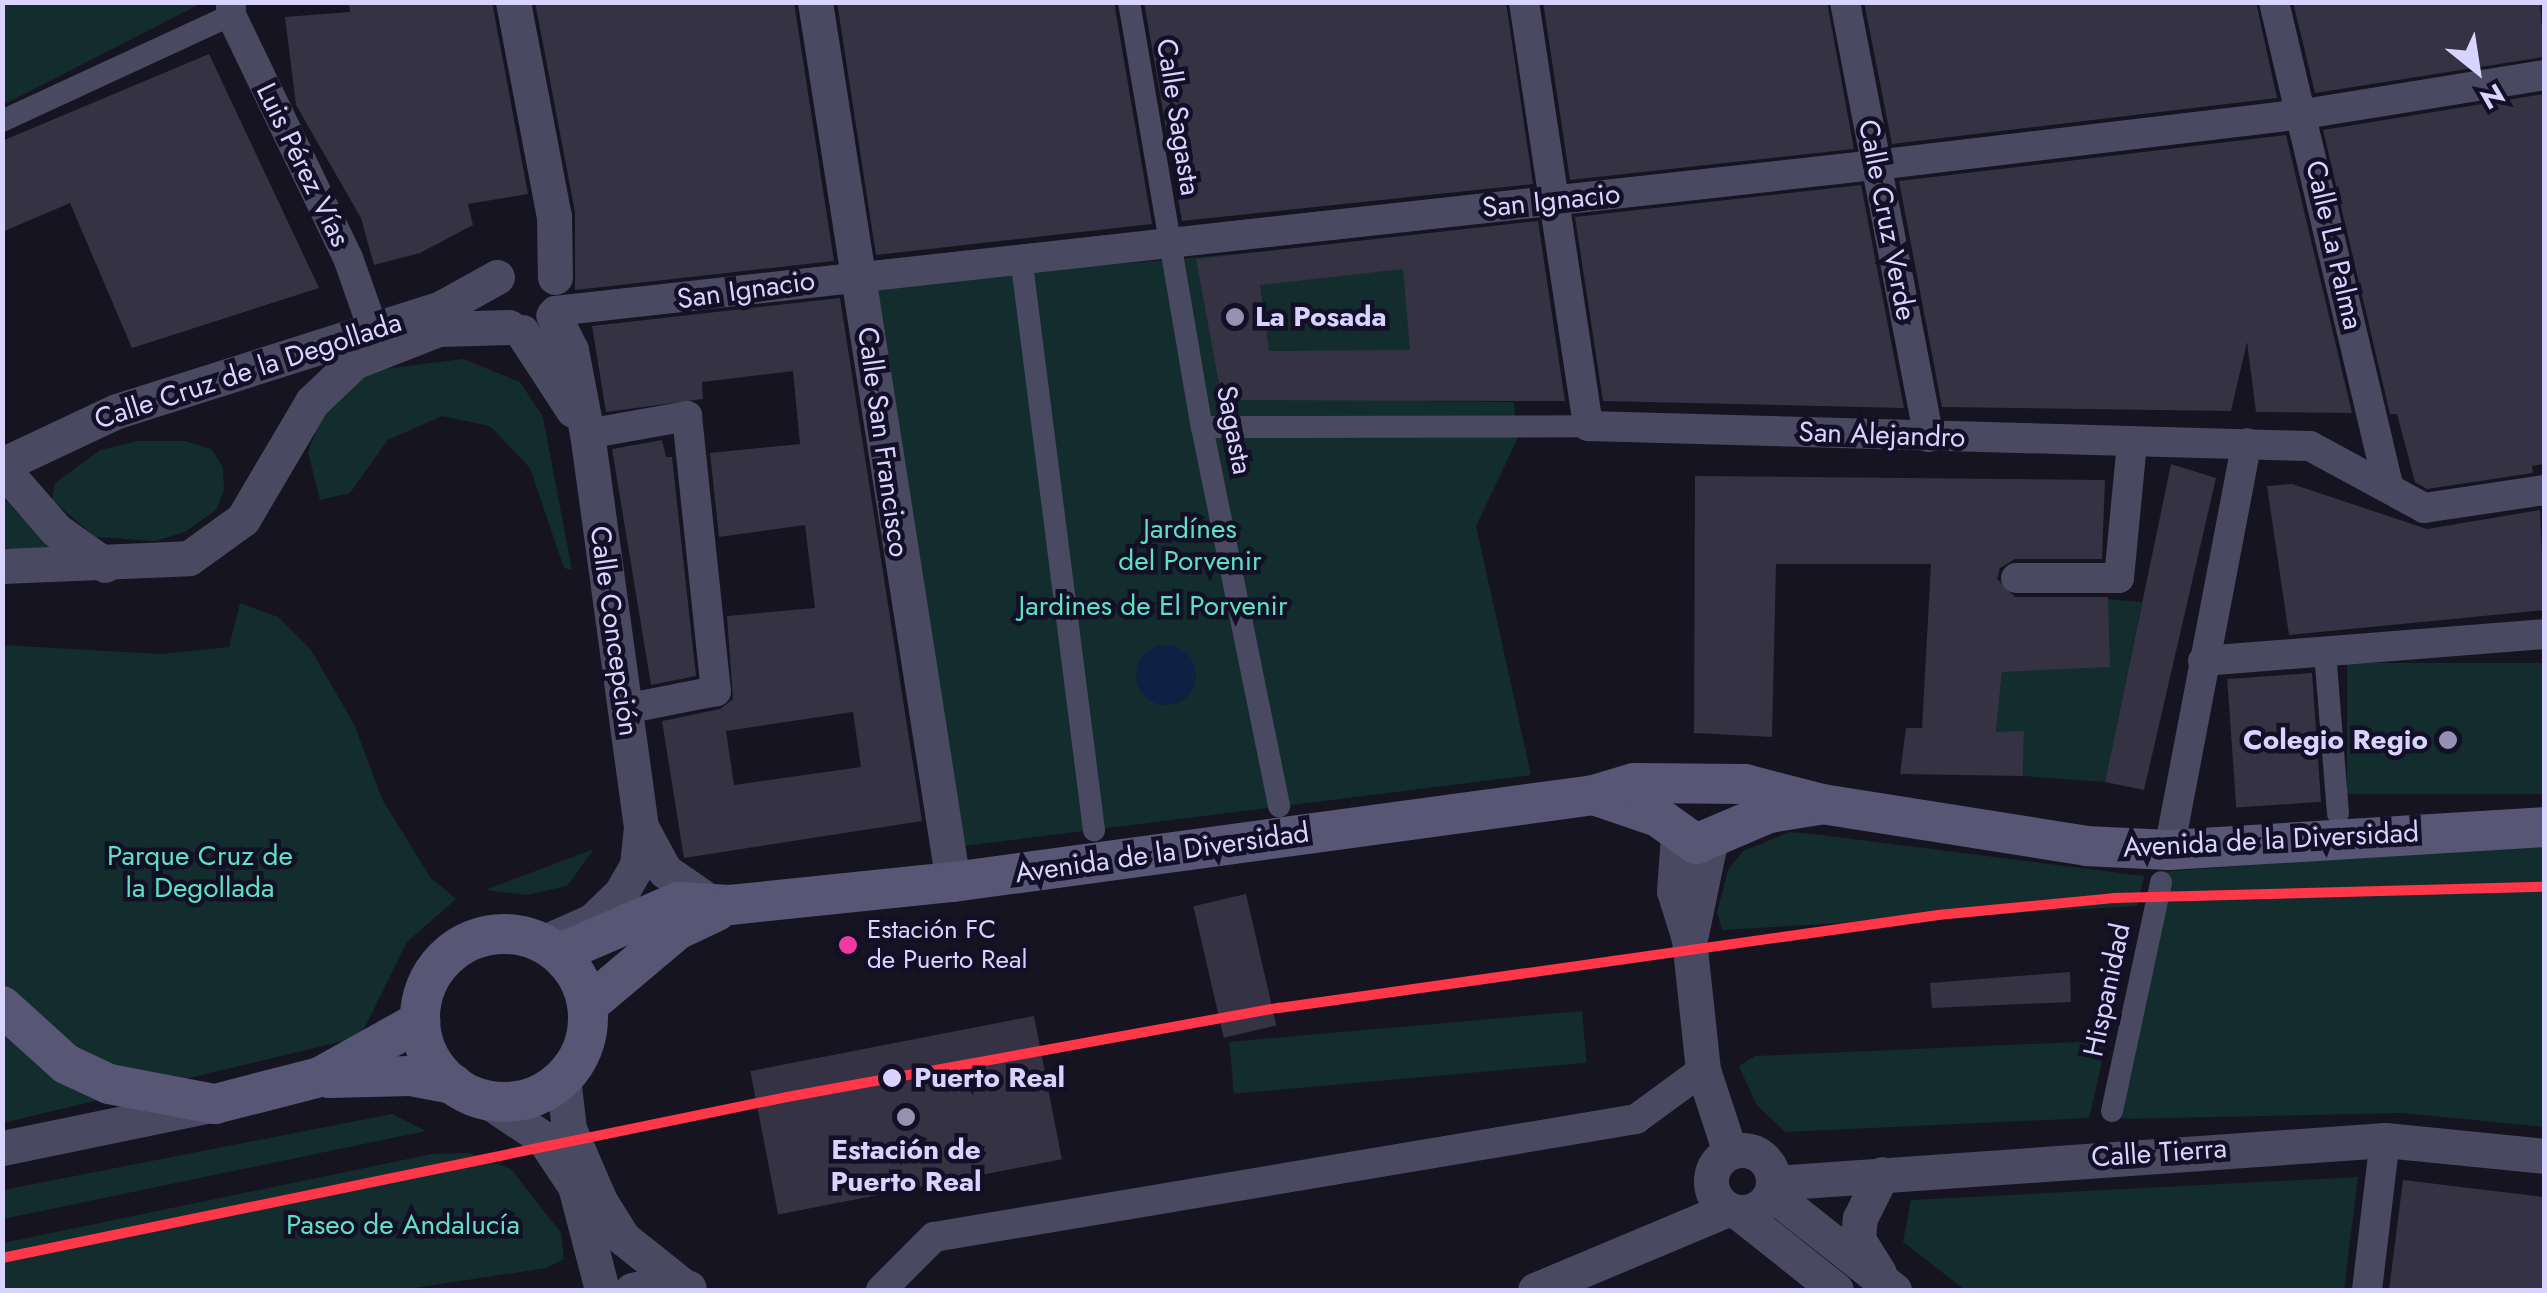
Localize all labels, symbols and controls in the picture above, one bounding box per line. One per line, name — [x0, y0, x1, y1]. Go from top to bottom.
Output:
north arrow — [2427, 20, 2527, 120]
street label: Calle Sagasta — [1149, 36, 1207, 198]
text: N — [2472, 73, 2512, 120]
street label: Luis Pérez Vías — [249, 78, 357, 252]
street label: Calle Cruz Verde — [1851, 117, 1923, 323]
street label: Calle La Palma — [2298, 157, 2370, 333]
street label: San Ignacio — [1480, 177, 1622, 225]
street label: San Ignacio — [675, 264, 817, 316]
place label: La Posada — [1255, 300, 1387, 334]
street label: Calle Cruz de la Degollada — [90, 305, 406, 437]
marker: La Posada — [1224, 306, 1246, 328]
street label: Calle San Francisco — [850, 325, 916, 559]
street label: Sagasta — [1209, 383, 1259, 477]
street label: San Alejandro — [1798, 415, 1966, 455]
park label: Jardínes del Porvenir — [1118, 512, 1262, 578]
street label: Calle Concepción — [583, 524, 645, 738]
park label: Jardines de El Porvenir — [1019, 589, 1287, 623]
place label: Colegio Regio — [2243, 723, 2428, 757]
marker: Colegio Regio — [2437, 729, 2459, 751]
street label: Avenida de la Diversidad — [2122, 815, 2420, 865]
street label: Avenida de la Diversidad — [1013, 816, 1311, 890]
park label: Parque Cruz de la Degollada — [107, 839, 293, 905]
place label: Estación FC de Puerto Real — [867, 914, 1027, 976]
street label: Hispanidad — [2076, 920, 2138, 1060]
marker: Estación FC de Puerto Real — [838, 935, 858, 955]
place label: Puerto Real — [914, 1061, 1065, 1095]
marker: Puerto Real — [879, 1065, 905, 1091]
marker: Estación de Puerto Real — [895, 1106, 917, 1128]
street label: Calle Tierra — [2090, 1132, 2228, 1174]
place label: Estación de Puerto Real — [830, 1133, 982, 1199]
park label: Paseo de Andalucía — [286, 1208, 520, 1242]

